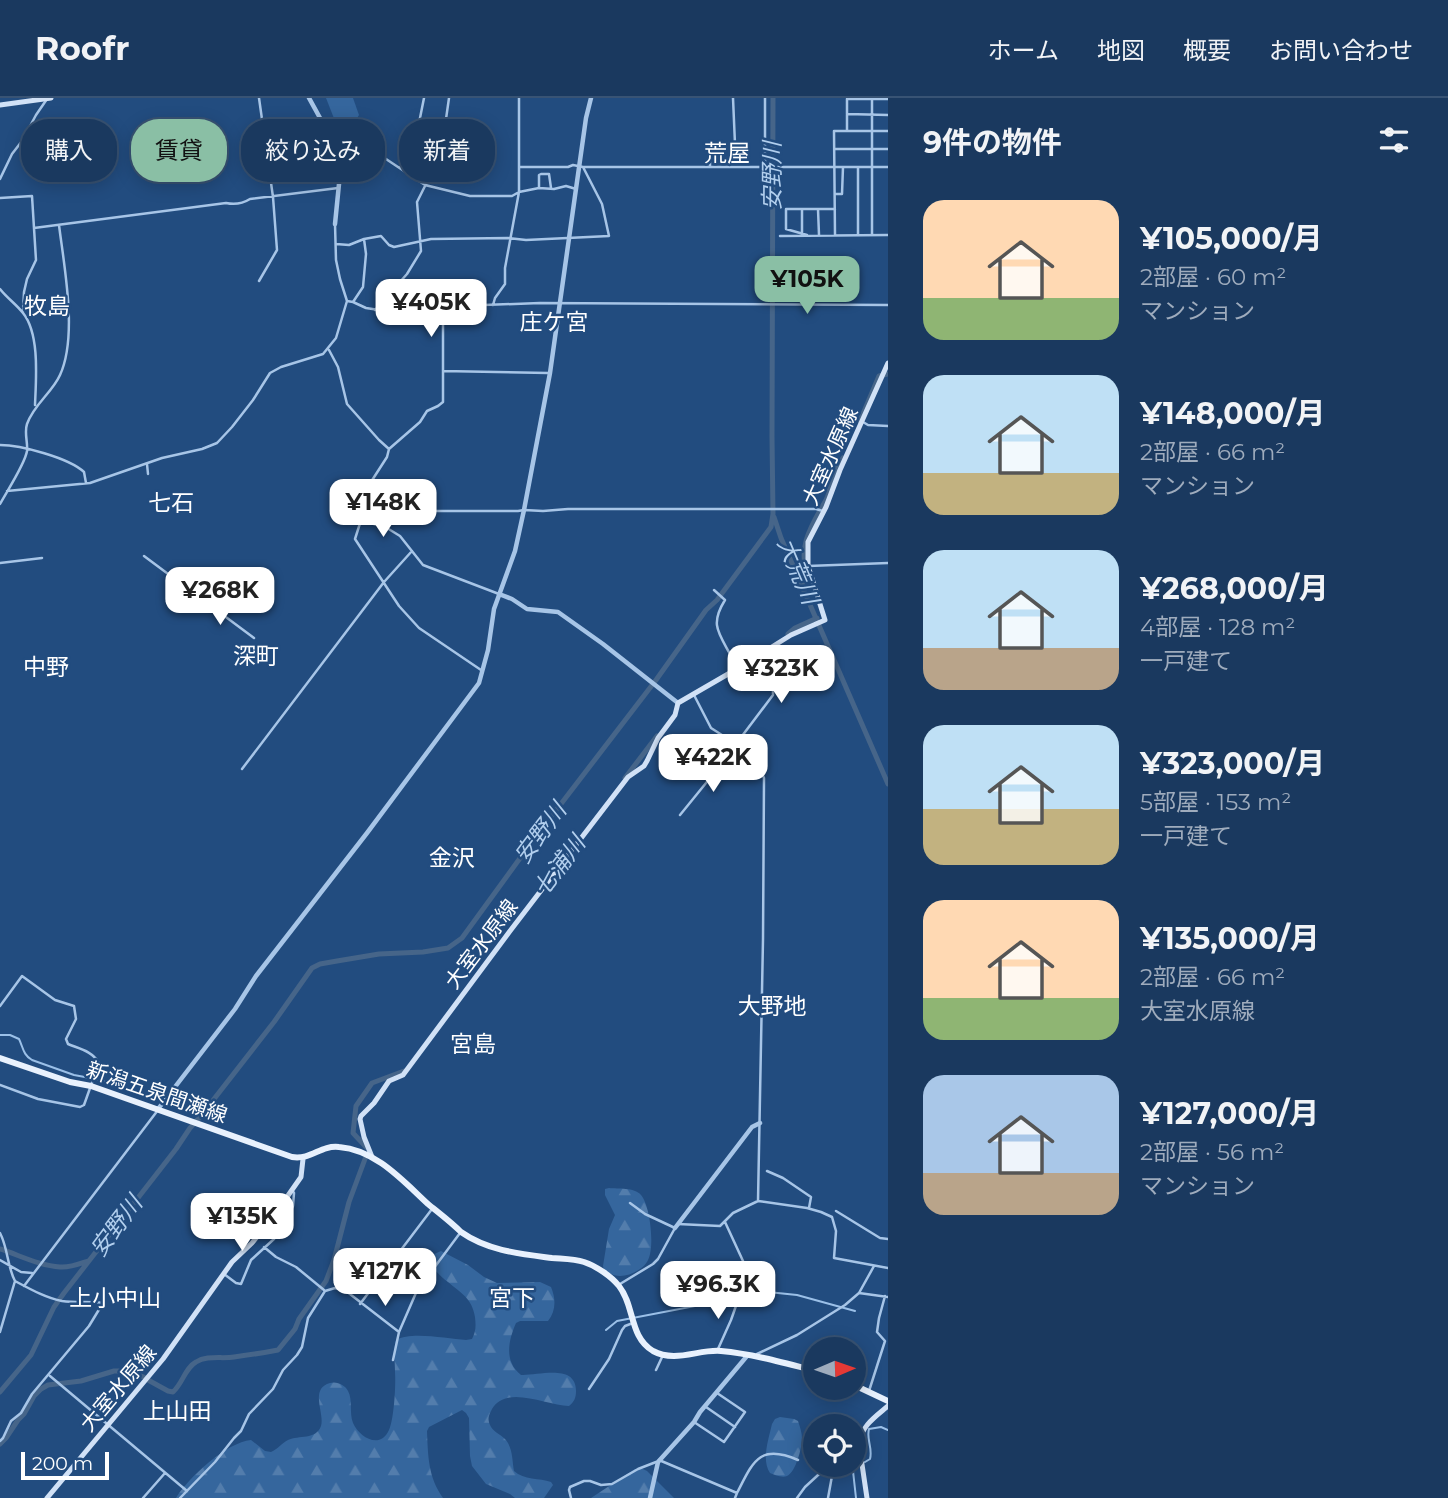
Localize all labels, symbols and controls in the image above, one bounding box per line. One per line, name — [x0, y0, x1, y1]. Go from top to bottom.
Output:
text: Roofr — [35, 28, 129, 68]
text: ホーム — [988, 36, 1059, 65]
text: 地図 — [1097, 36, 1145, 65]
text: 概要 — [1183, 36, 1231, 65]
text: お問い合わせ — [1269, 36, 1413, 65]
chip: 購入 — [21, 119, 117, 182]
chip: 賃貸 — [131, 119, 227, 182]
chip: 絞り込み — [241, 119, 385, 182]
chip: 新着 — [399, 119, 495, 182]
icon: filters — [1375, 121, 1413, 159]
text: 9件の物件 — [923, 124, 1062, 161]
district label: 荒屋 — [704, 139, 750, 167]
water label: 安野川 — [758, 139, 786, 211]
text: ¥105,000/月 — [1140, 220, 1323, 257]
icon: home — [979, 228, 1063, 312]
pin: ¥105K — [758, 256, 856, 316]
text: 2部屋 · 60 m² — [1140, 263, 1286, 291]
text: ¥105K — [771, 265, 843, 293]
pin: ¥405K — [382, 280, 480, 339]
text: ¥405K — [392, 288, 470, 316]
district label: 牧島 — [24, 292, 70, 320]
text: マンション — [1140, 297, 1255, 325]
district label: 庄ケ宮 — [520, 308, 589, 336]
text: ¥148,000/月 — [1140, 395, 1326, 432]
street label: 大室水原線 — [797, 403, 863, 509]
icon: home — [979, 403, 1063, 487]
text: 2部屋 · 66 m² — [1140, 438, 1285, 466]
text: マンション — [1140, 472, 1255, 500]
pin: ¥148K — [334, 480, 432, 539]
text: ¥148K — [346, 488, 420, 516]
district label: 七石 — [148, 489, 194, 517]
water label: 大荒川 — [772, 534, 826, 611]
pin: ¥268K — [171, 568, 269, 627]
text: ¥268,000/月 — [1140, 570, 1329, 607]
text: ¥268K — [181, 576, 259, 604]
icon: home — [979, 578, 1063, 662]
text: 4部屋 · 128 m² — [1140, 613, 1295, 641]
district label: 深町 — [233, 642, 279, 670]
pin: ¥323K — [732, 646, 830, 705]
text: 一戸建て — [1140, 647, 1232, 675]
district label: 中野 — [23, 653, 69, 681]
text: ¥323K — [744, 654, 818, 682]
pin: ¥422K — [664, 734, 762, 794]
text: ¥422K — [675, 743, 751, 771]
text: ¥323,000/月 — [1140, 745, 1325, 782]
icon: home — [979, 753, 1063, 837]
text: 5部屋 · 153 m² — [1140, 788, 1291, 816]
water label: 安野川 — [508, 795, 574, 869]
text: 一戸建て — [1140, 822, 1232, 850]
water label: 七浦川 — [527, 828, 593, 902]
district label: 金沢 — [429, 844, 475, 872]
street label: 大室水原線 — [439, 895, 523, 993]
text: ¥135,000/月 — [1140, 920, 1320, 957]
icon: home — [979, 928, 1063, 1012]
text: 2部屋 · 66 m² — [1140, 963, 1285, 991]
district label: 大野地 — [738, 992, 807, 1020]
text: 大室水原線 — [1140, 997, 1255, 1025]
district label: 宮島 — [450, 1030, 496, 1058]
street label: 新潟五泉間瀬線 — [83, 1056, 231, 1128]
text: ¥127,000/月 — [1140, 1095, 1319, 1132]
icon: home — [979, 1103, 1063, 1187]
text: 2部屋 · 56 m² — [1140, 1138, 1284, 1166]
text: マンション — [1140, 1172, 1255, 1200]
water label: 安野川 — [84, 1188, 150, 1262]
pin: ¥135K — [193, 1194, 291, 1253]
text: ¥135K — [207, 1202, 277, 1230]
pin: ¥127K — [336, 1248, 434, 1308]
text: ¥127K — [349, 1257, 421, 1285]
pin: ¥96.3K — [661, 1262, 775, 1321]
text: ¥96.3K — [676, 1270, 760, 1298]
district label: 上小中山 — [69, 1284, 161, 1312]
district label: 宮下 — [489, 1284, 535, 1312]
north arrow — [803, 1337, 866, 1400]
map controls — [803, 1337, 866, 1477]
street label: 大室水原線 — [75, 1340, 161, 1436]
district label: 上山田 — [143, 1397, 212, 1425]
button: locate — [803, 1414, 866, 1477]
scale bar — [21, 1449, 108, 1481]
text: 200 m — [32, 1452, 93, 1475]

